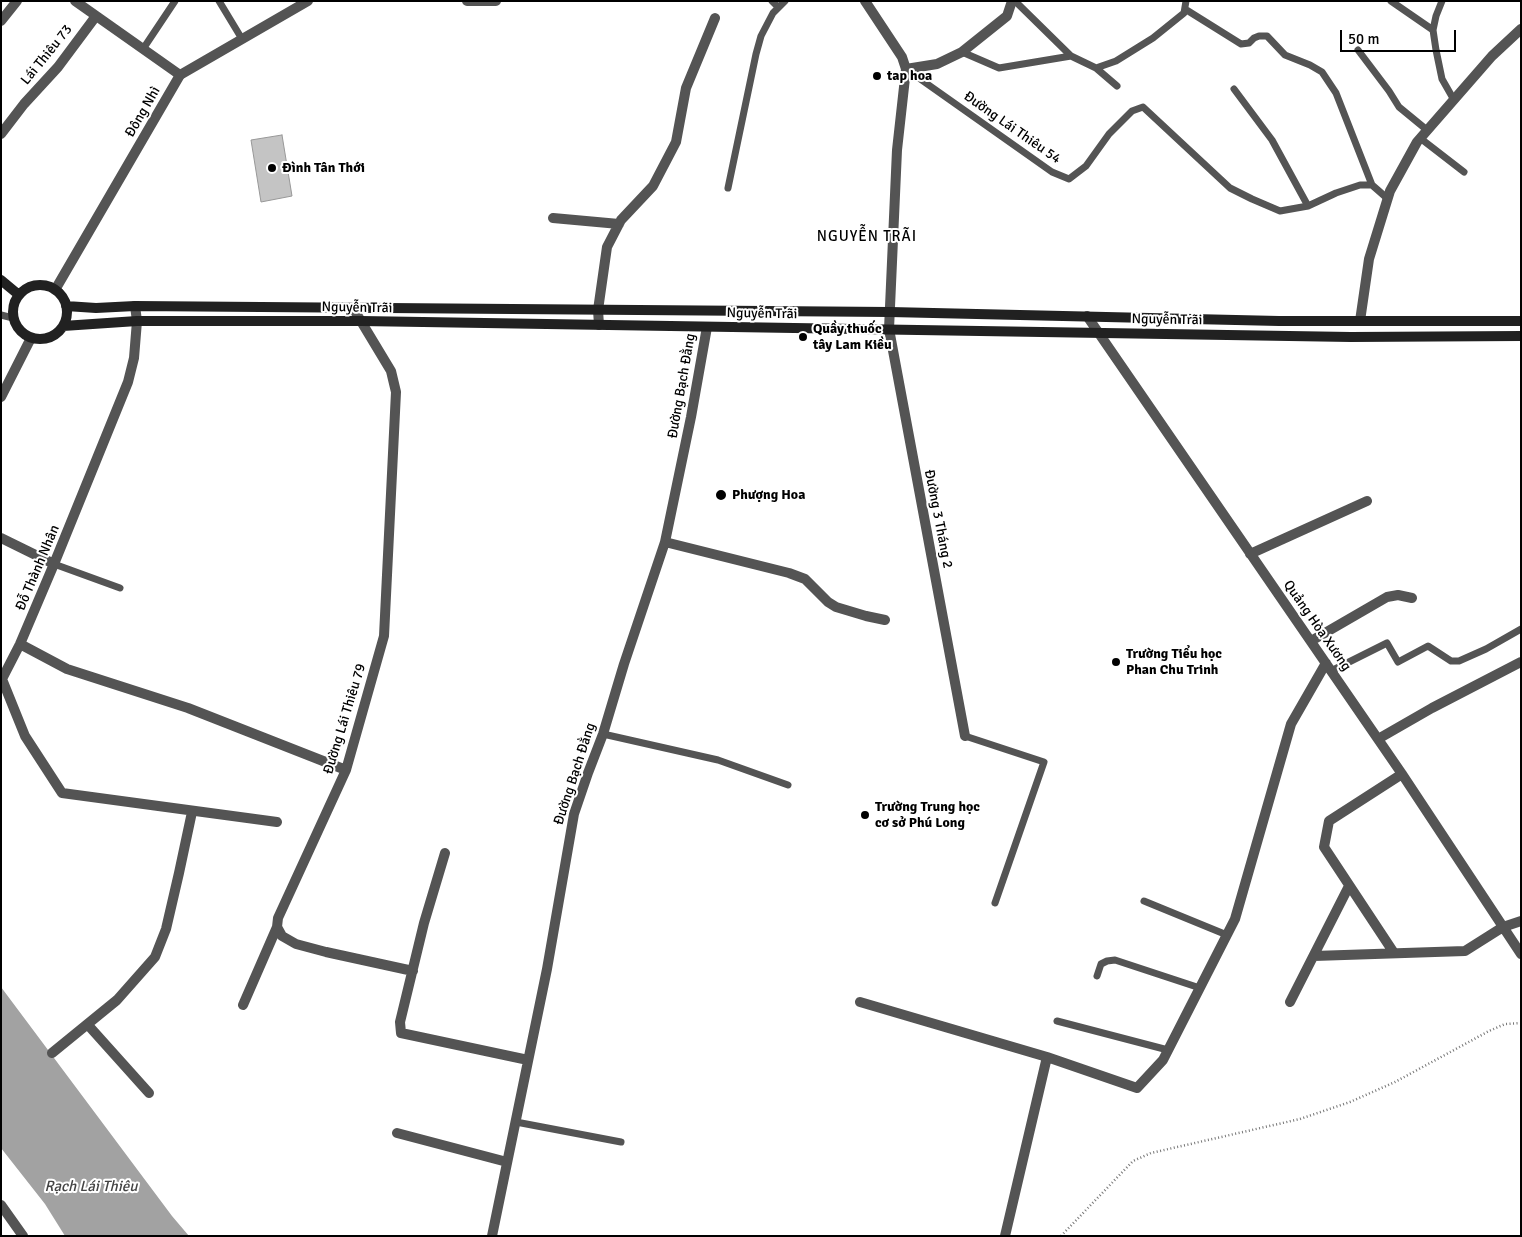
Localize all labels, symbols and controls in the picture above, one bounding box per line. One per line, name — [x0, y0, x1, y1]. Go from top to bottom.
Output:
scale bar — [1342, 20, 1458, 52]
street label: Lái Thiêu 73 — [18, 22, 76, 88]
text: 50 m — [1348, 30, 1379, 48]
place label: tap hoa — [887, 68, 932, 84]
marker: tap hoa — [871, 70, 883, 82]
street label: Đông Nhì — [122, 84, 164, 140]
street label: Đường Lái Thiêu 54 — [960, 88, 1064, 168]
place label: Đình Tân Thới — [282, 160, 365, 176]
marker: Đình Tân Thới — [266, 162, 278, 174]
district label: NGUYỄN TRÃI — [815, 228, 919, 246]
street label: Nguyễn Trãi — [321, 299, 393, 317]
street label: Nguyễn Trãi — [726, 305, 798, 323]
street label: Nguyễn Trãi — [1131, 311, 1203, 329]
place label: Quầy thuốc tây Lam Kiều — [813, 321, 892, 354]
marker: Quầy thuốc tây Lam Kiều — [797, 331, 809, 343]
street label: Đường Bạch Đằng — [664, 332, 700, 440]
street label: Đường 3 Tháng 2 — [920, 468, 956, 570]
place label: Phượng Hoa — [732, 487, 805, 503]
marker: Phượng Hoa — [714, 488, 728, 502]
street label: Đỗ Thành Nhân — [12, 523, 64, 613]
street label: Quảng Hòa Xương — [1279, 577, 1355, 675]
place label: Trường Tiểu học Phan Chu Trinh — [1126, 646, 1222, 679]
marker: Trường Tiểu học Phan Chu Trinh — [1110, 656, 1122, 668]
street label: Đường Lái Thiêu 79 — [320, 662, 370, 776]
street label: Đường Bạch Đằng — [551, 721, 599, 827]
place label: Trường Trung học cơ sở Phú Long — [875, 799, 980, 832]
marker: Trường Trung học cơ sở Phú Long — [859, 809, 871, 821]
water label: Rạch Lái Thiêu — [45, 1178, 137, 1196]

